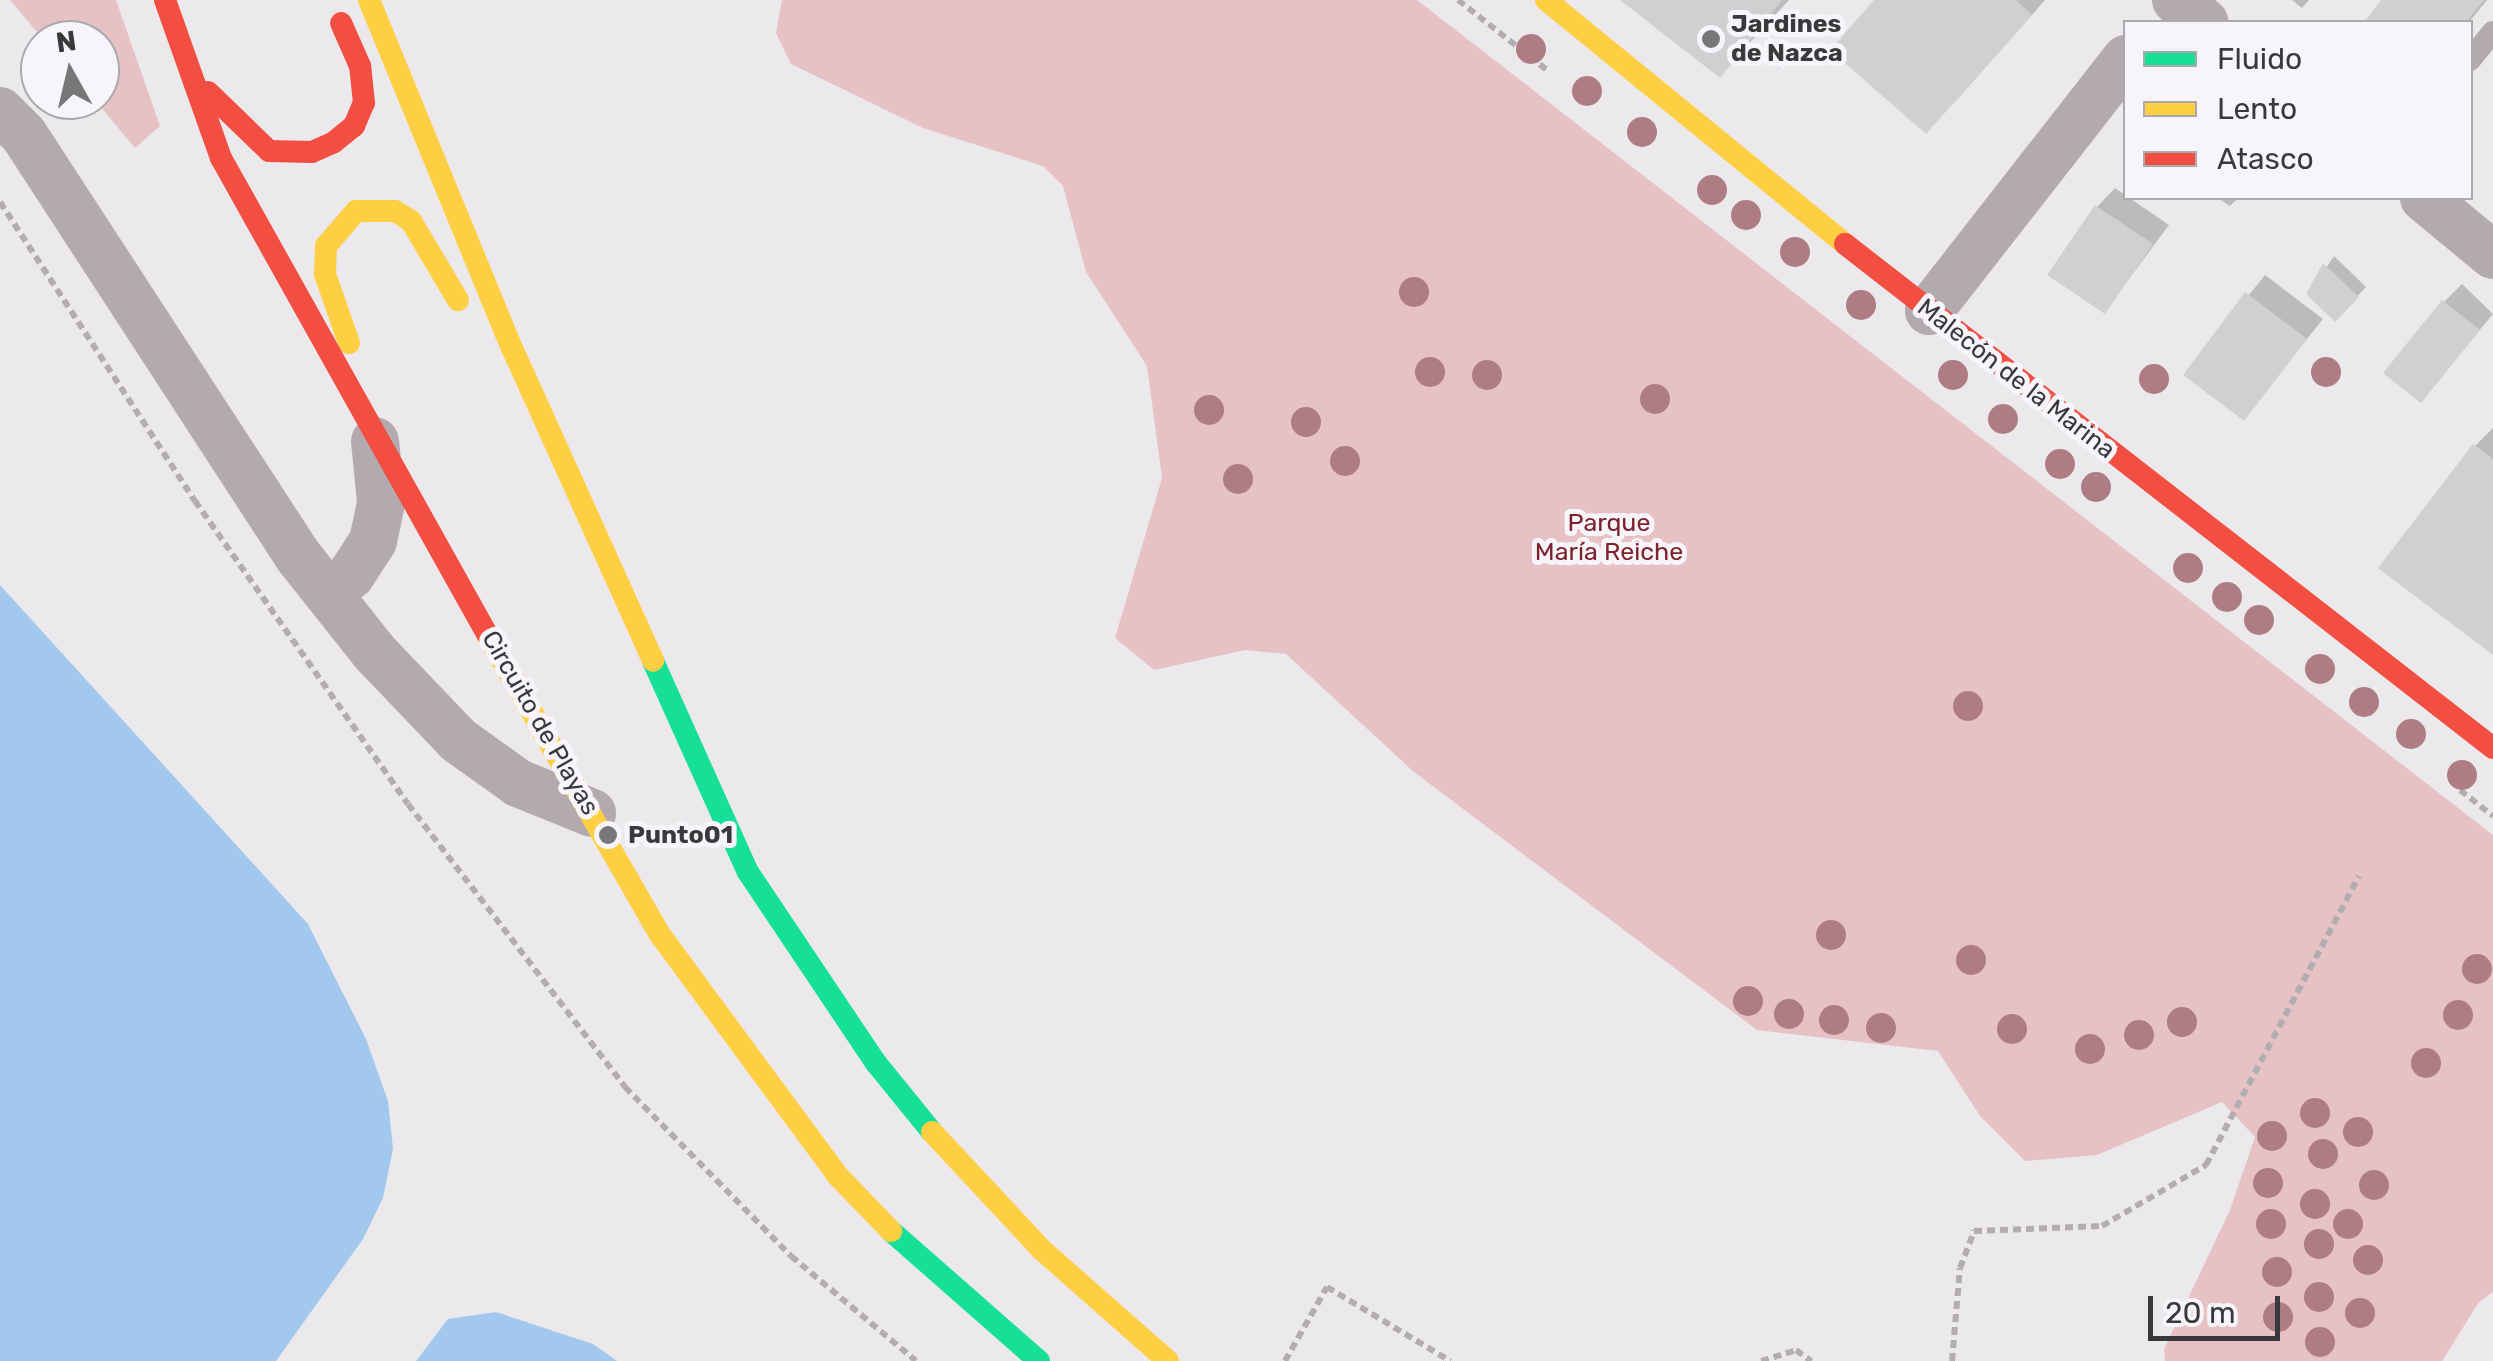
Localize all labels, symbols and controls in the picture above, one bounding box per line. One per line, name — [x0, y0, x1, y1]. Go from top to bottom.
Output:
place label: Jardines de Nazca — [1731, 10, 1843, 69]
north arrow — [20, 20, 120, 120]
legend — [2123, 20, 2473, 200]
text: N — [54, 24, 78, 60]
marker: Jardines de Nazca — [1700, 28, 1722, 50]
text: Fluido — [2217, 41, 2302, 77]
text: Lento — [2217, 91, 2297, 127]
text: Atasco — [2217, 141, 2314, 177]
street label: Malecón de la Marina — [1911, 293, 2121, 465]
park label: Parque María Reiche — [1535, 509, 1683, 568]
street label: Circuito de Playas — [475, 626, 605, 820]
place label: Punto01 — [628, 820, 733, 850]
marker: Punto01 — [597, 824, 619, 846]
scale bar — [2153, 1276, 2286, 1338]
text: 20 m — [2165, 1295, 2236, 1331]

